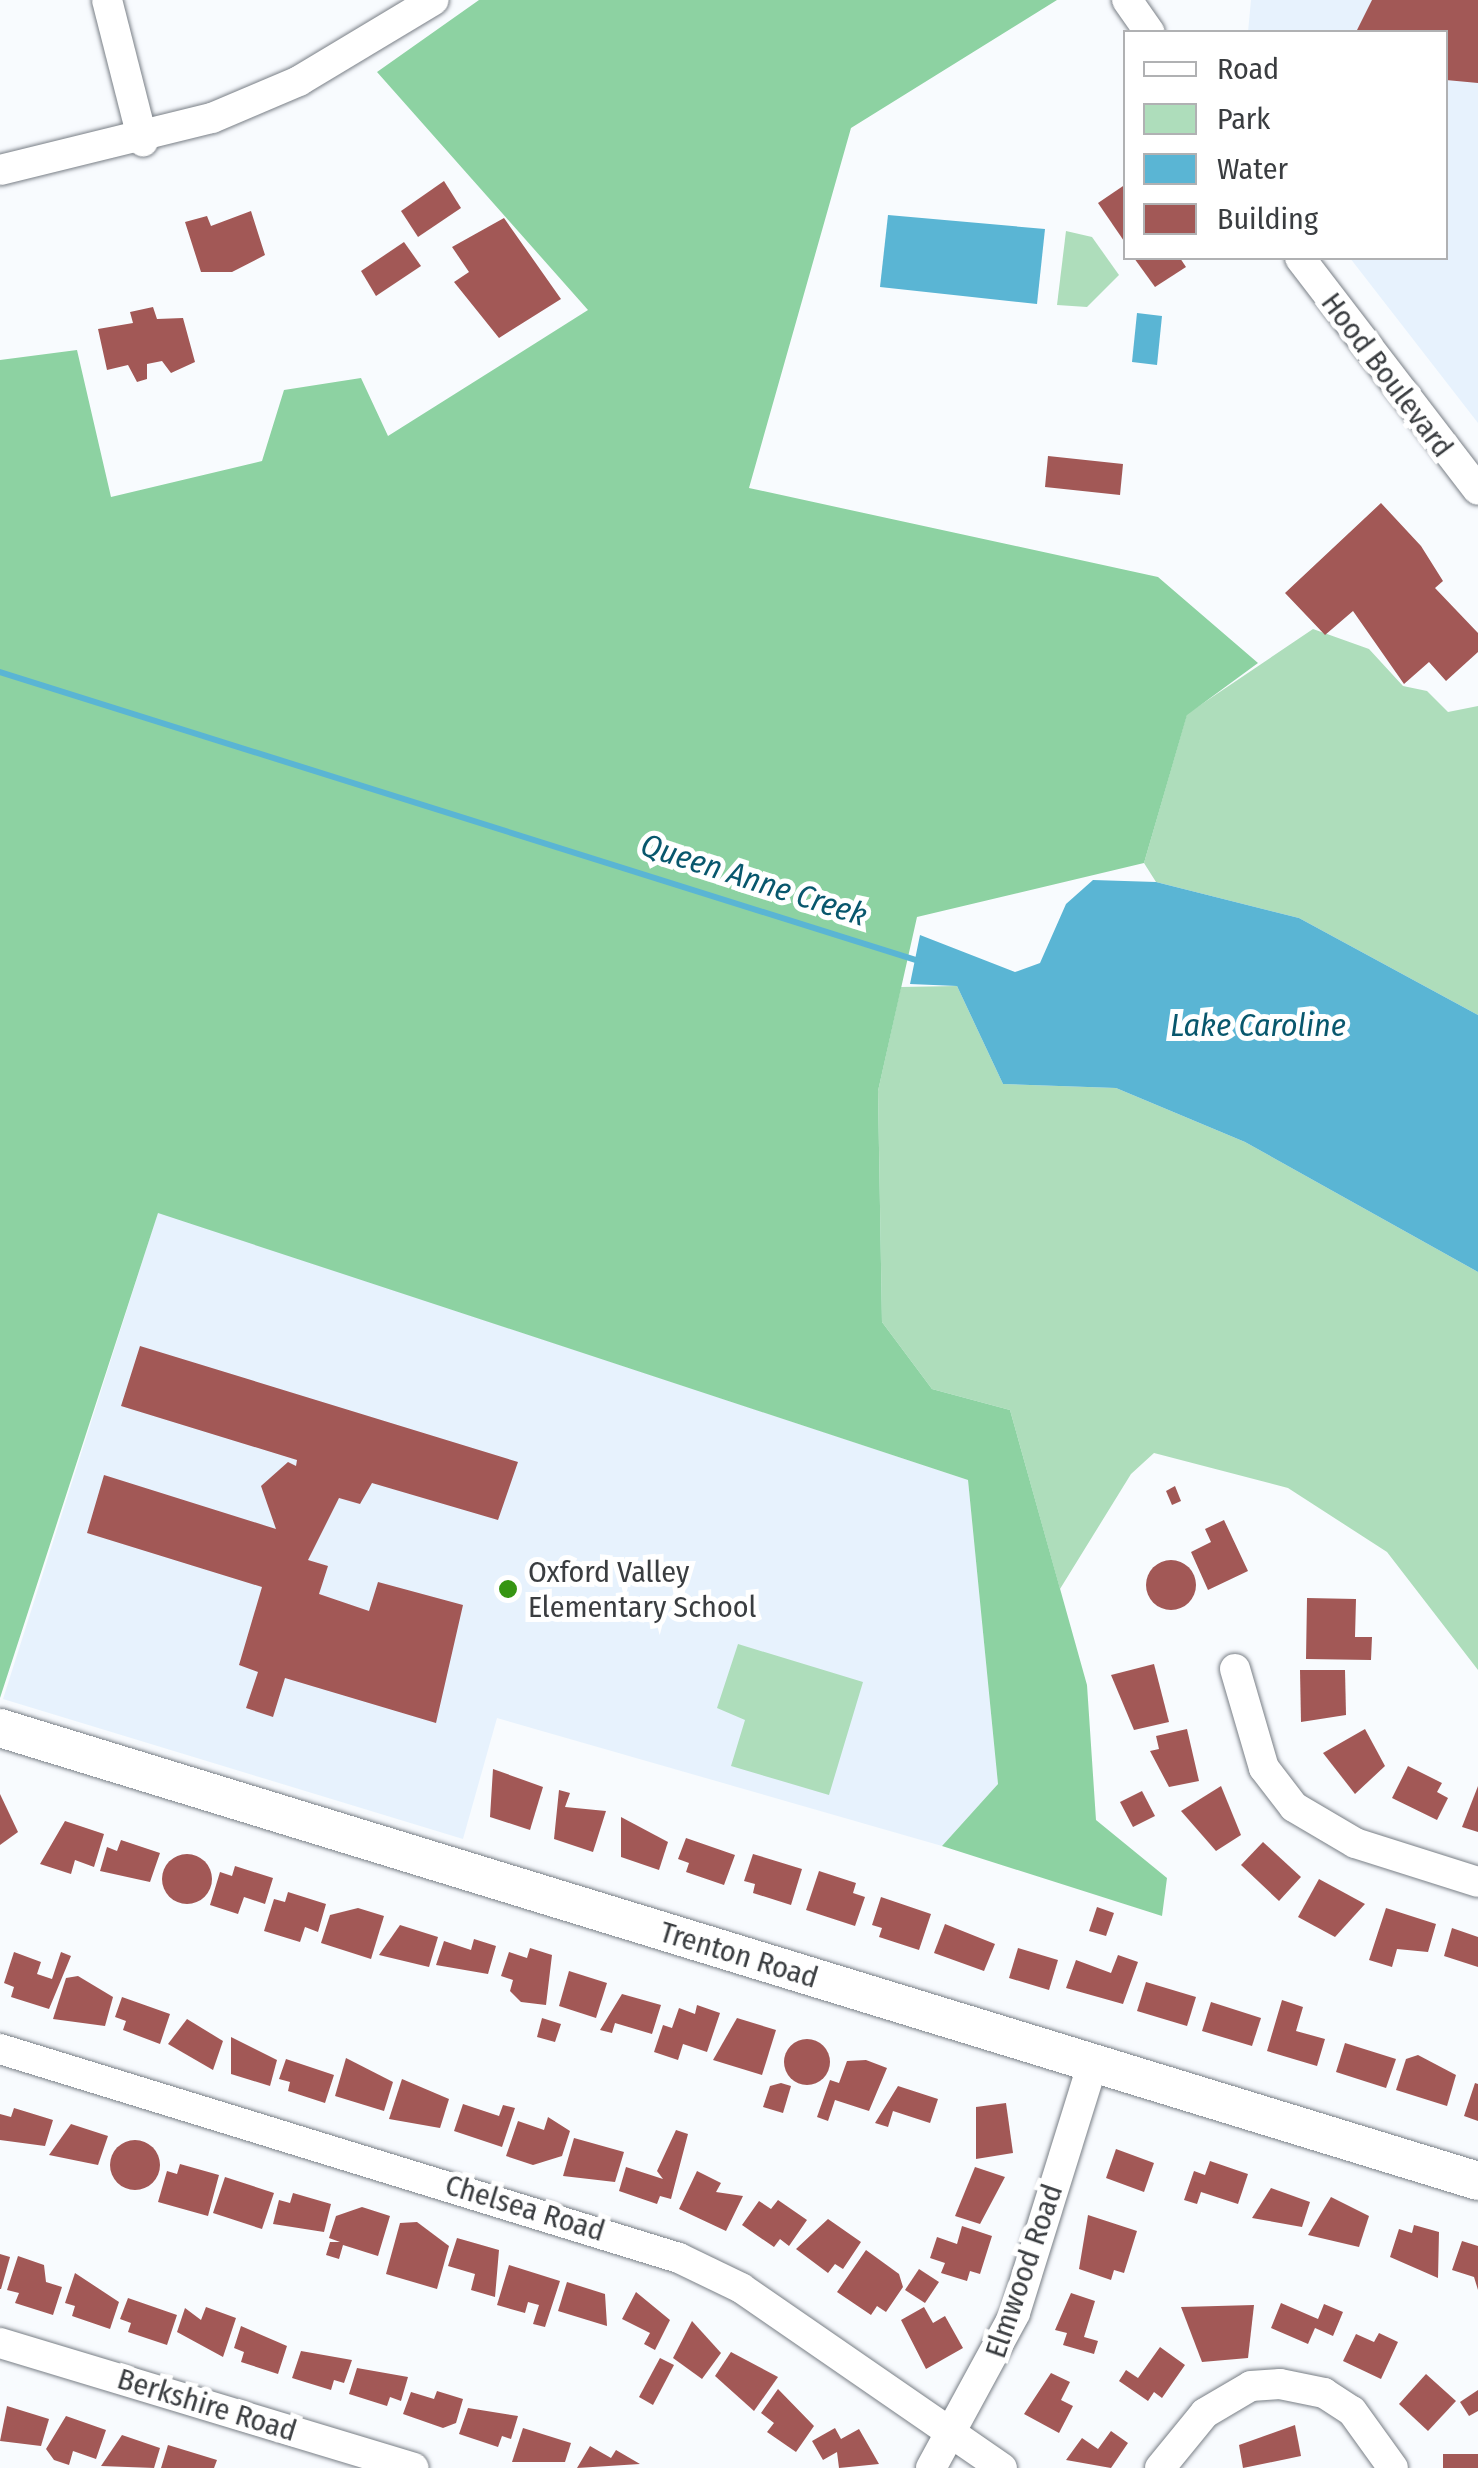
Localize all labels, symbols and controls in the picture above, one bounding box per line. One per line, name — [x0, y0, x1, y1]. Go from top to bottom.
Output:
legend — [1123, 30, 1448, 260]
text: Road — [1217, 51, 1279, 87]
text: Park — [1217, 101, 1270, 137]
text: Water — [1217, 151, 1288, 187]
text: Building — [1217, 201, 1318, 237]
street label: Hood Boulevard — [1313, 286, 1461, 464]
water label: Queen Anne Creek — [636, 825, 872, 935]
water label: Lake Caroline — [1170, 1006, 1346, 1044]
place label: Oxford Valley Elementary School — [528, 1554, 756, 1624]
marker: Oxford Valley Elementary School — [497, 1578, 519, 1600]
street label: Trenton Road — [656, 1914, 822, 1996]
street label: Chelsea Road — [441, 2167, 609, 2249]
street label: Elmwood Road — [977, 2179, 1071, 2363]
street label: Berkshire Road — [113, 2361, 301, 2449]

